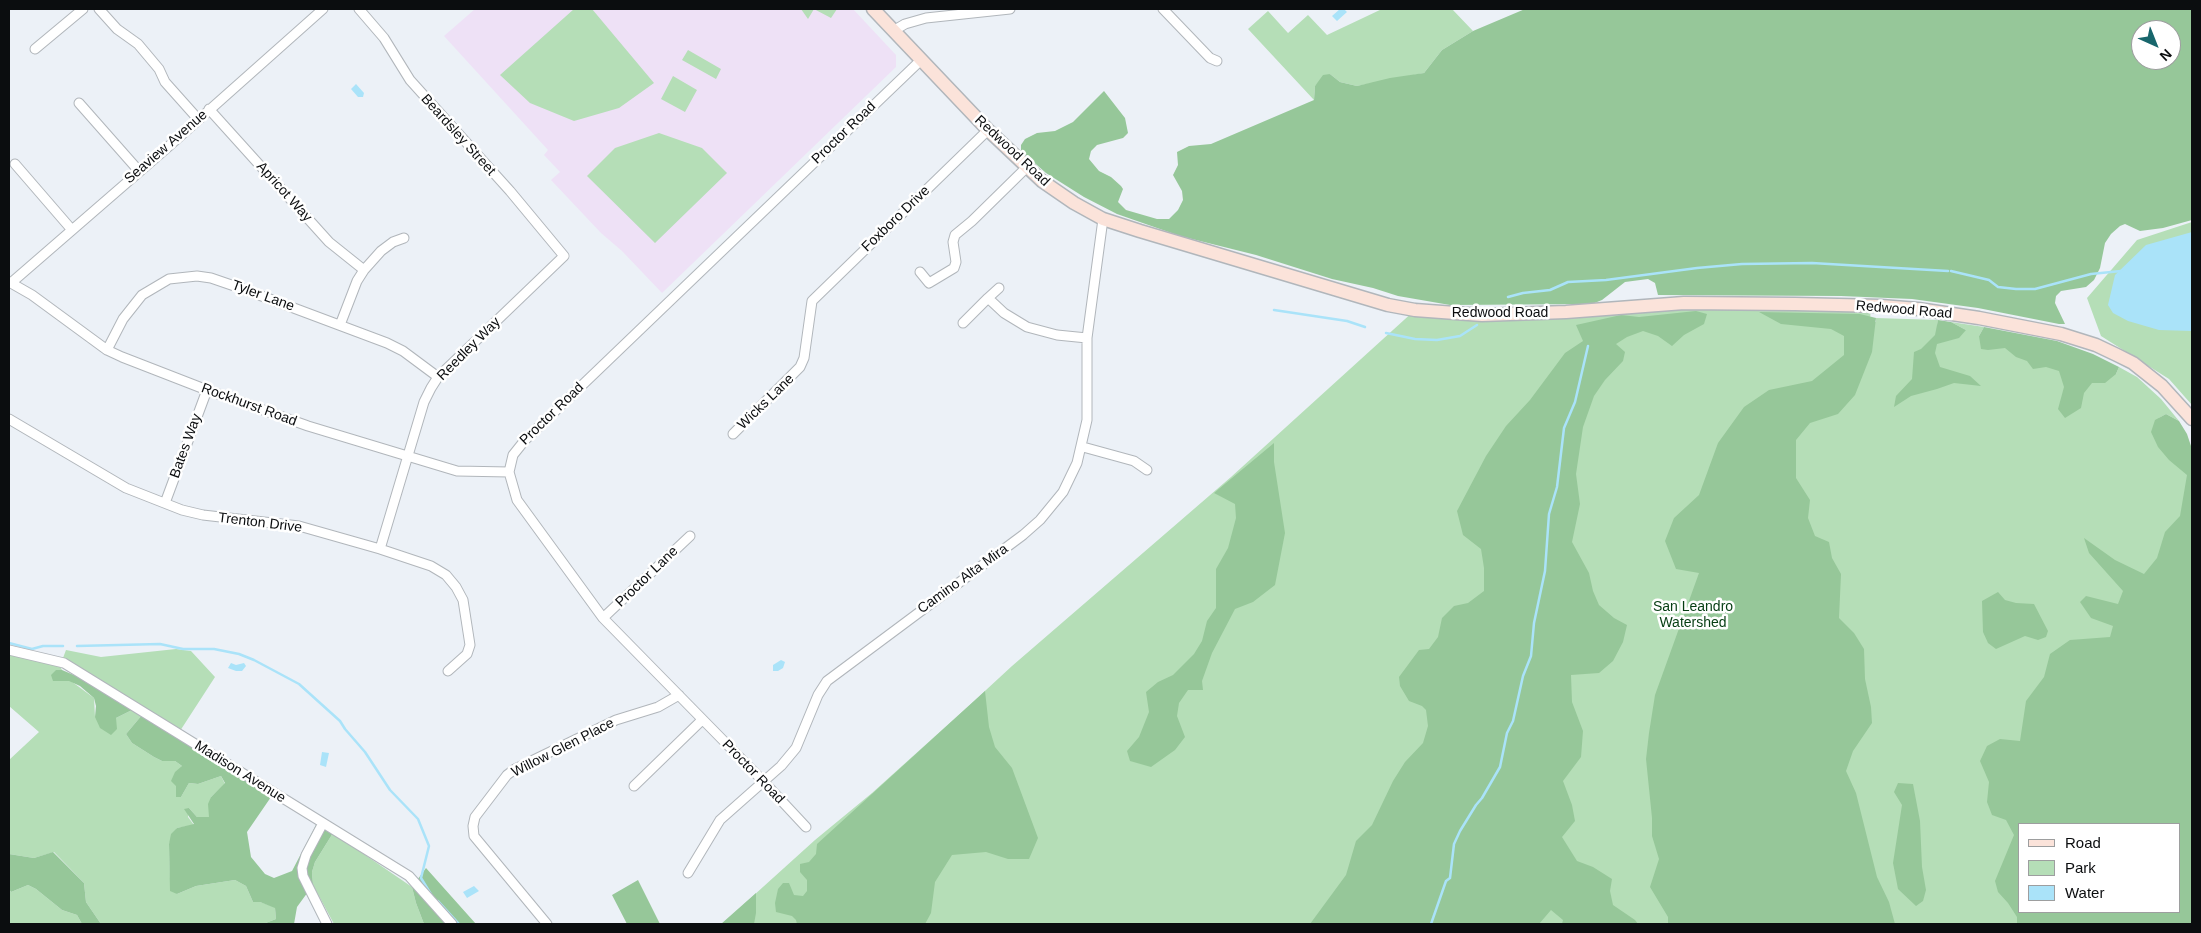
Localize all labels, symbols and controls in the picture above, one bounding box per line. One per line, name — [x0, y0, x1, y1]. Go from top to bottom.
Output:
north arrow — [2131, 20, 2181, 70]
text: N — [2157, 46, 2175, 64]
street label: Beardsley Street — [417, 91, 499, 179]
street label: Proctor Road — [808, 98, 880, 168]
street label: Seaview Avenue — [121, 107, 211, 187]
street label: Redwood Road — [971, 112, 1053, 190]
street label: Apricot Way — [253, 159, 315, 225]
street label: Foxboro Drive — [859, 182, 933, 256]
street label: Tyler Lane — [229, 277, 297, 315]
street label: Redwood Road — [1855, 297, 1953, 323]
street label: Redwood Road — [1452, 305, 1548, 321]
street label: Reedley Way — [434, 314, 504, 384]
street label: Wicks Lane — [734, 371, 798, 433]
street label: Proctor Road — [516, 379, 588, 449]
street label: Rockhurst Road — [199, 380, 299, 430]
street label: Bates Way — [167, 412, 205, 480]
street label: Trenton Drive — [217, 510, 303, 536]
street label: Camino Alta Mira — [915, 541, 1011, 617]
street label: Proctor Lane — [612, 543, 682, 611]
park label: San Leandro Watershed — [1653, 599, 1733, 632]
street label: Willow Glen Place — [509, 715, 617, 781]
street label: Proctor Road — [718, 736, 788, 808]
street label: Madison Avenue — [191, 737, 289, 807]
legend — [2018, 823, 2181, 913]
text: Road — [2065, 834, 2101, 851]
text: Park — [2065, 859, 2096, 876]
text: Water — [2065, 884, 2104, 901]

